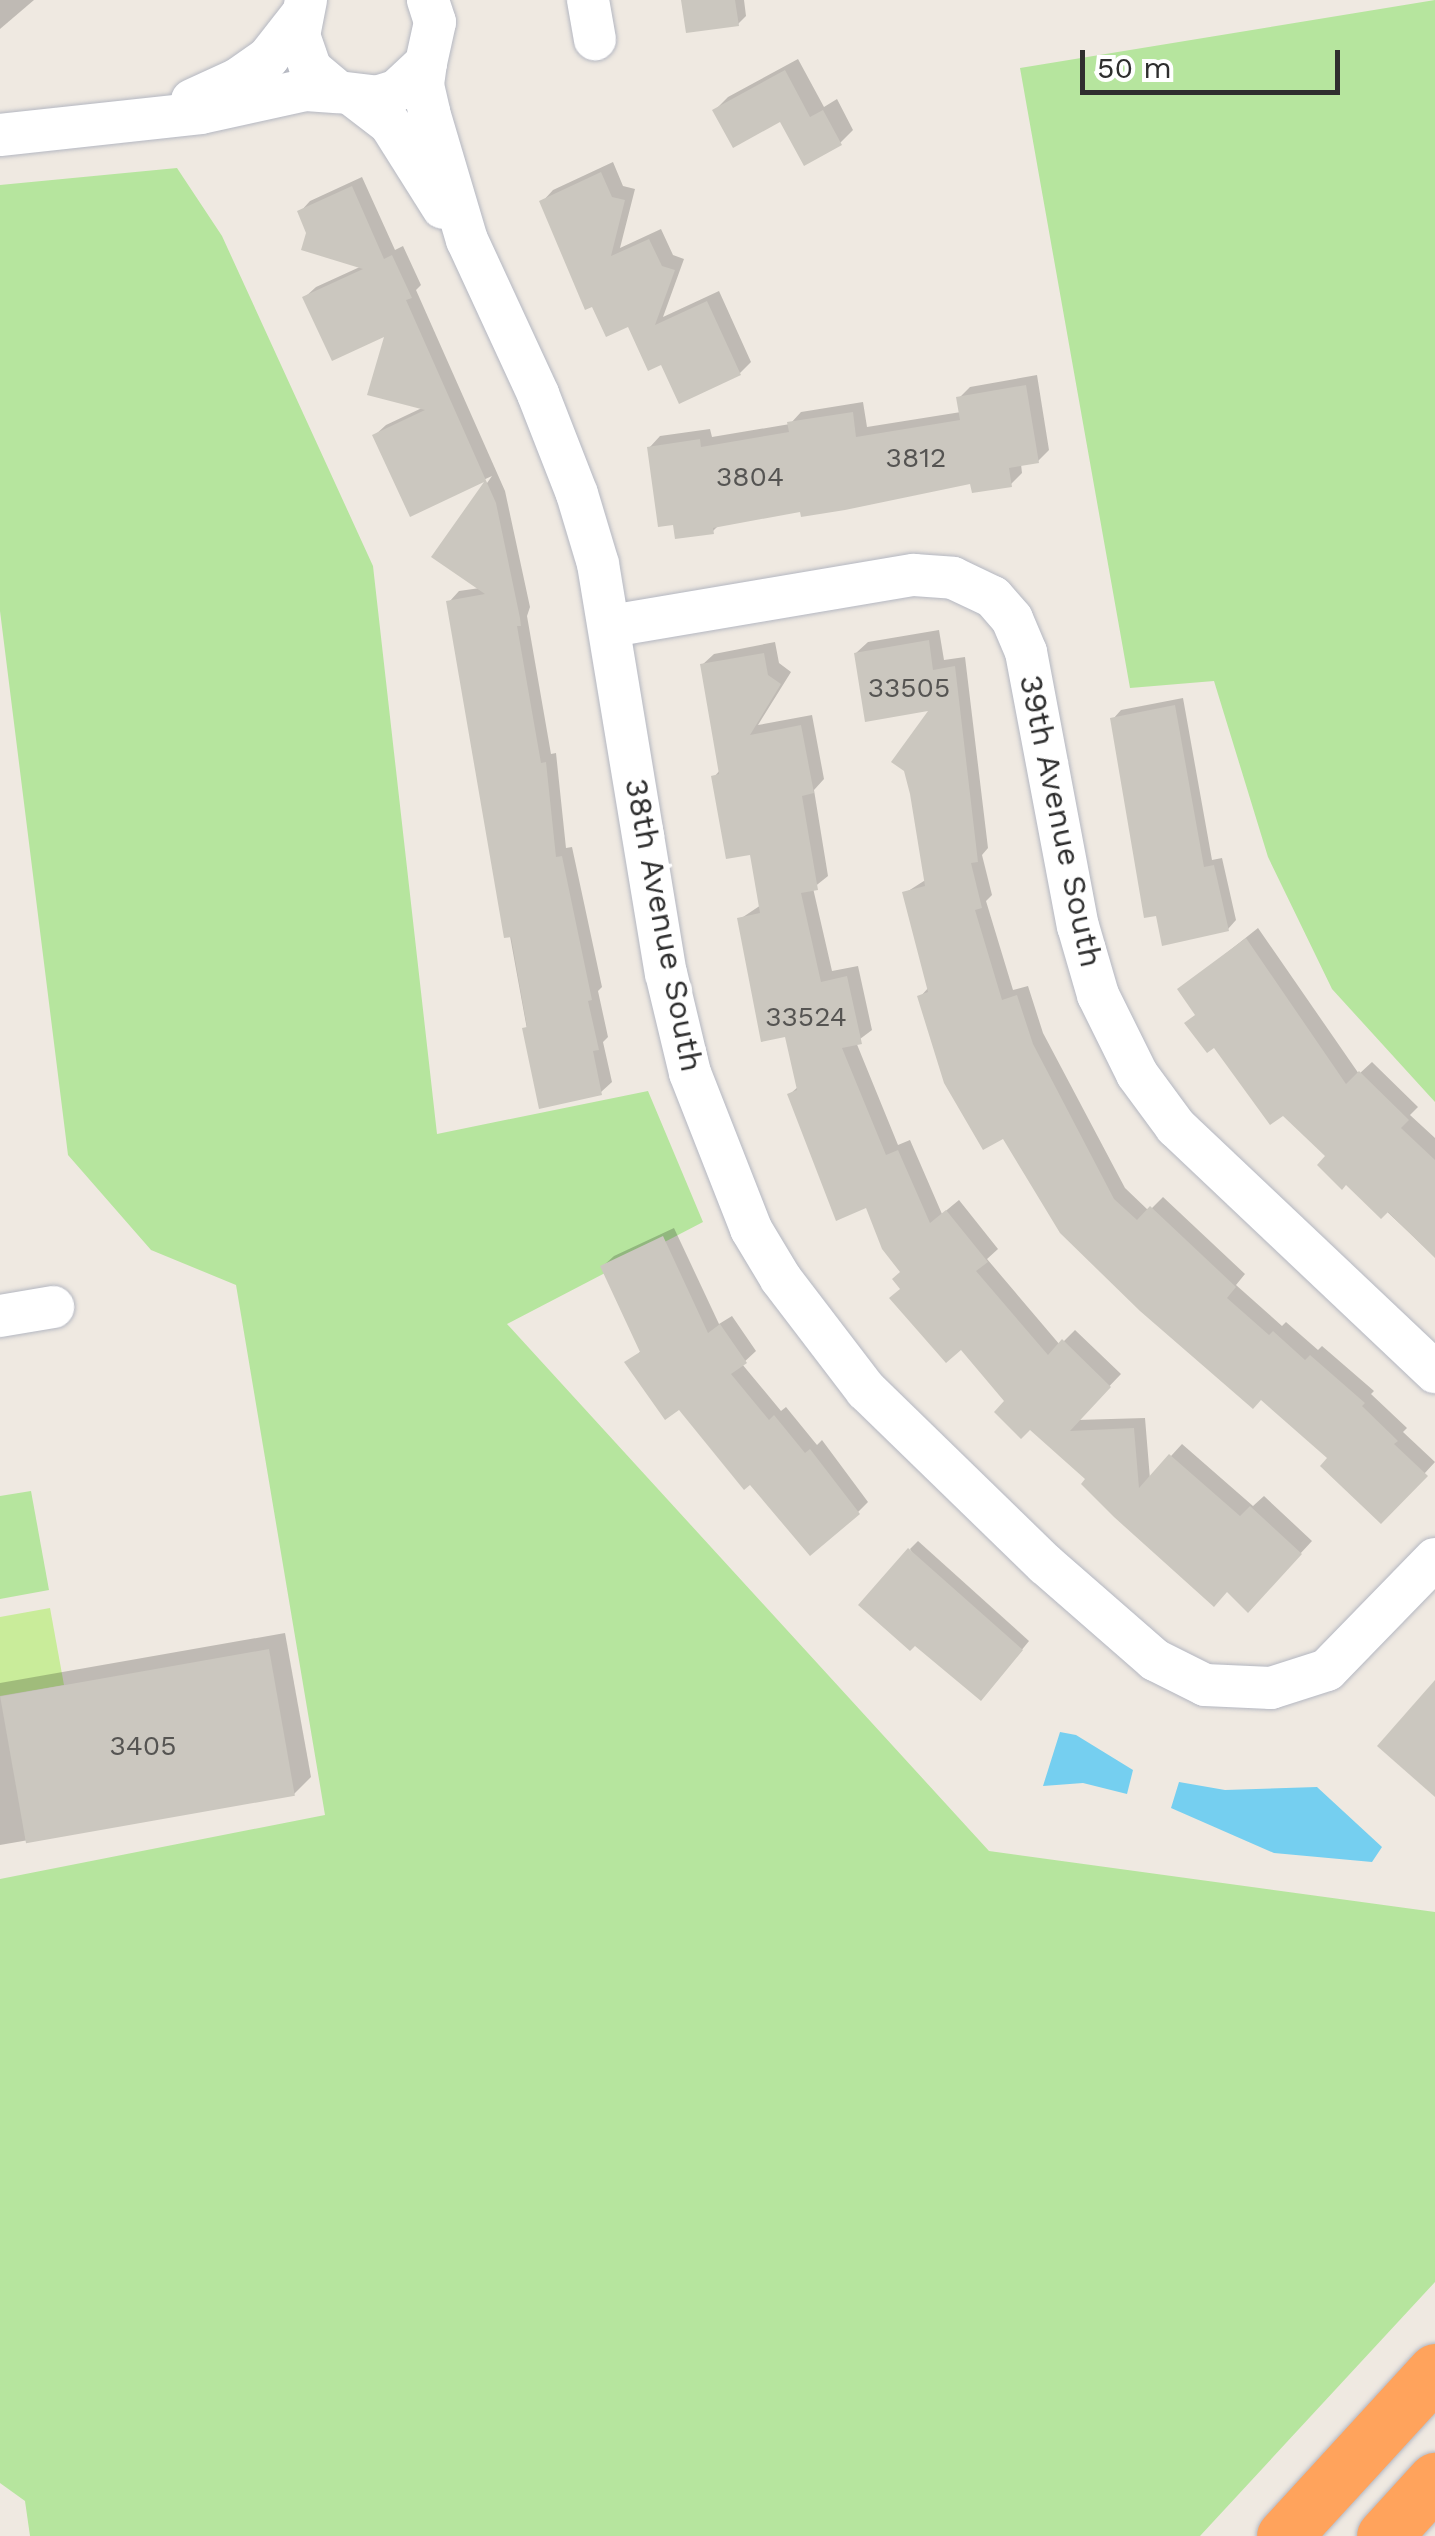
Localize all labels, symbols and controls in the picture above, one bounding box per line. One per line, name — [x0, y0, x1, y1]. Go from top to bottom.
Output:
scale bar — [1085, 30, 1345, 92]
text: 50 m — [1097, 50, 1172, 85]
house number: 3812 — [886, 441, 946, 475]
house number: 3804 — [716, 460, 784, 494]
house number: 33505 — [868, 671, 950, 705]
street label: 39th Avenue South — [1011, 671, 1111, 971]
street label: 38th Avenue South — [617, 774, 711, 1076]
house number: 33524 — [765, 1000, 847, 1034]
house number: 3405 — [109, 1729, 177, 1763]

